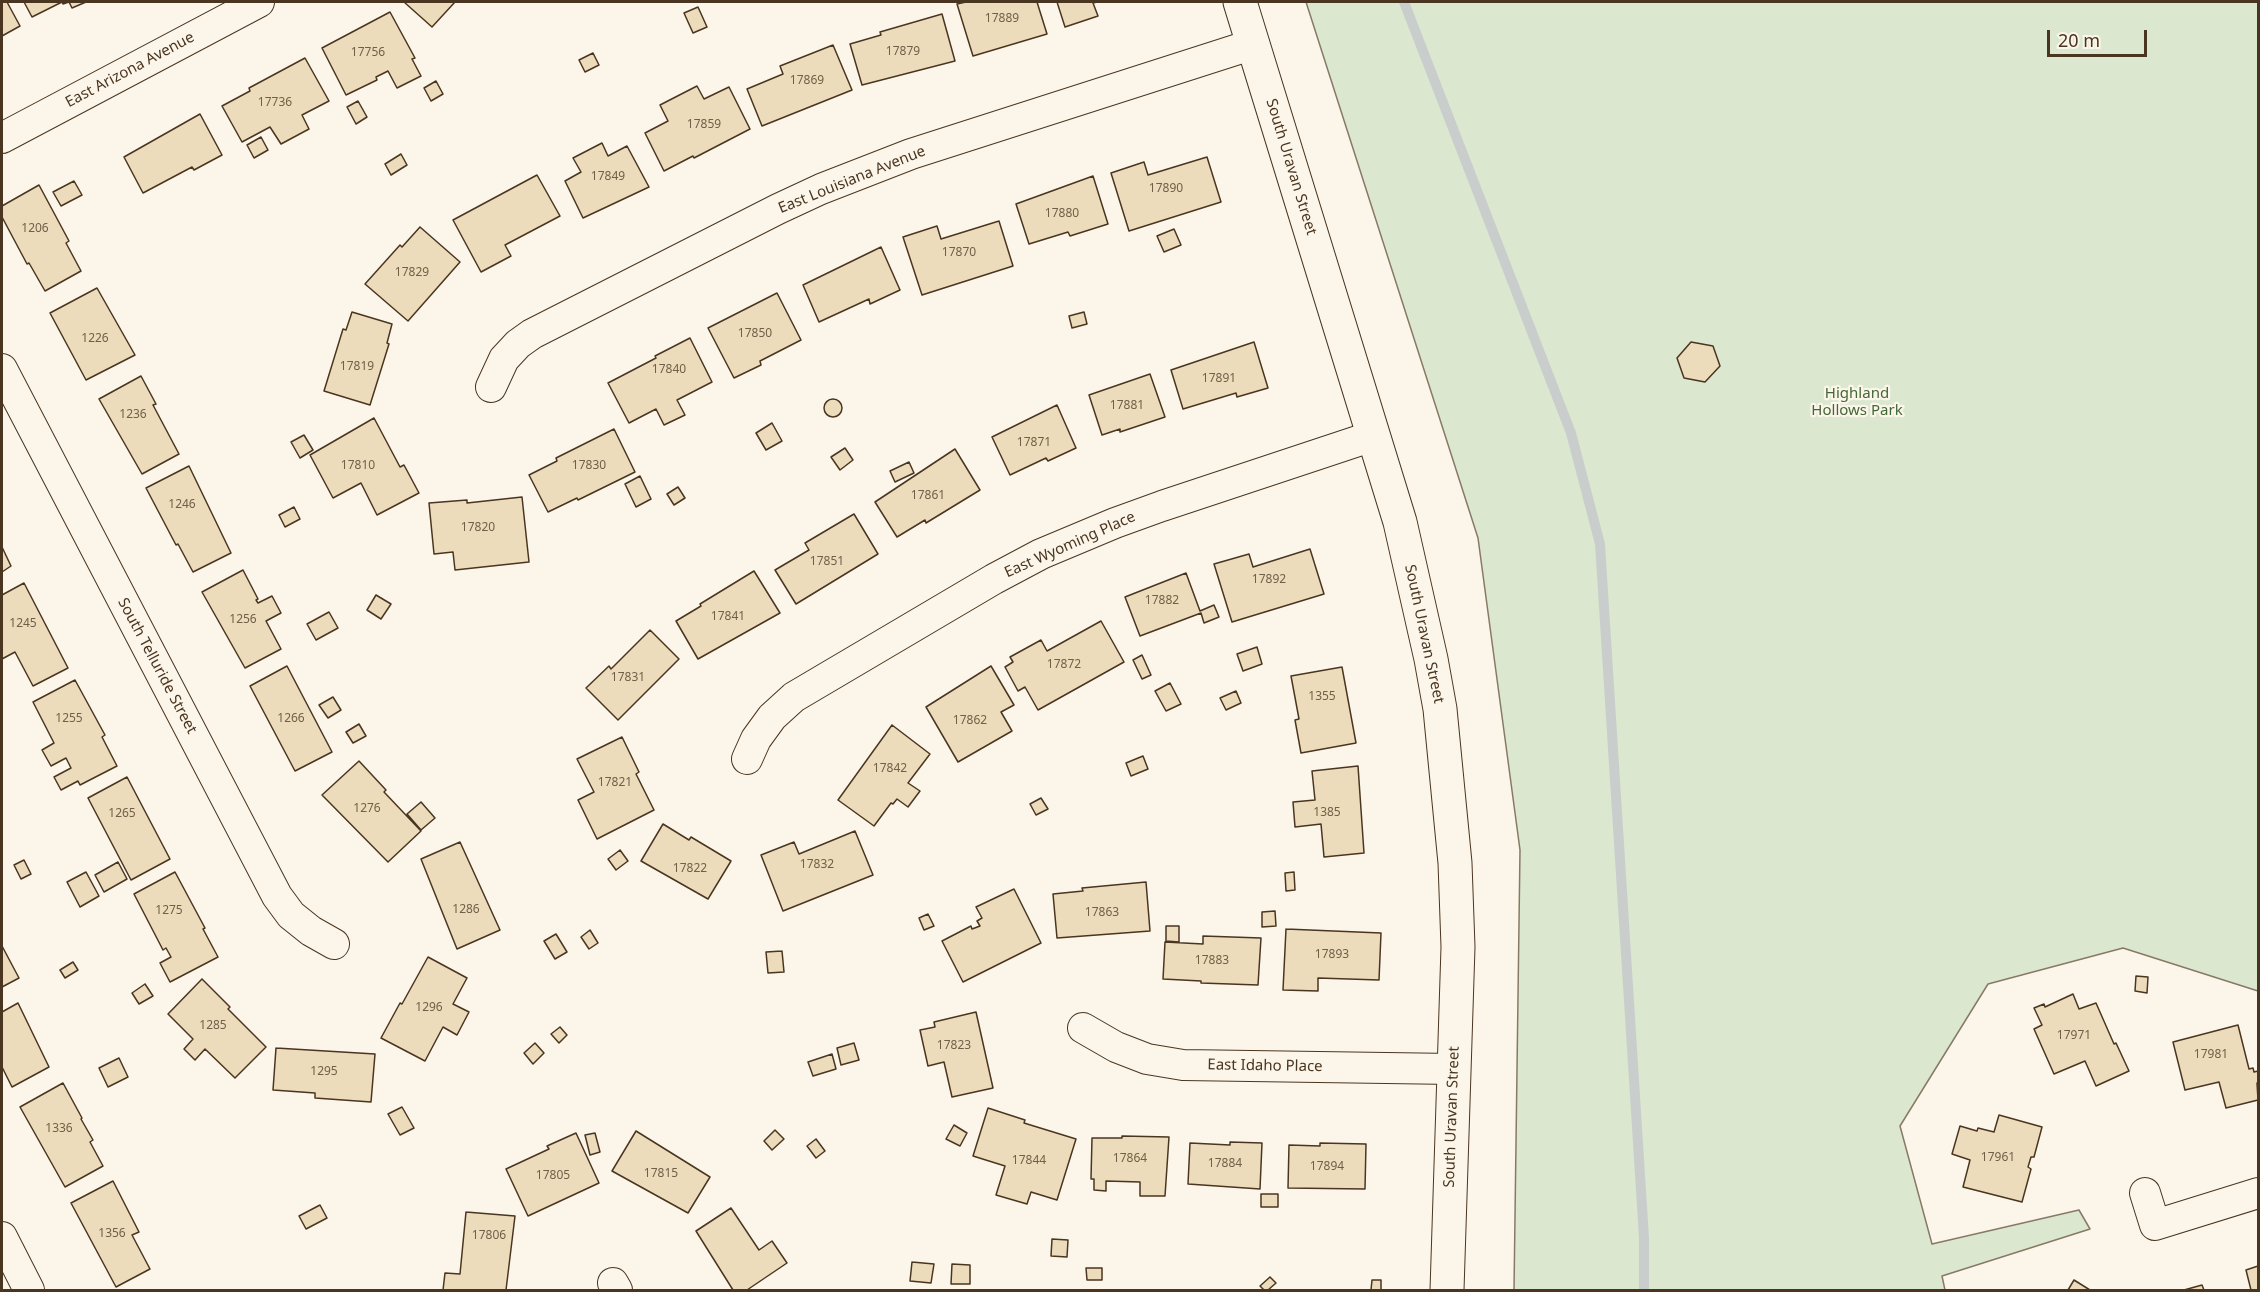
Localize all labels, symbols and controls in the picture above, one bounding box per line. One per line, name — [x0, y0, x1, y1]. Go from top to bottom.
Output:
house number: 17889 — [985, 12, 1019, 26]
scale bar — [2050, 18, 2150, 56]
street label: East Arizona Avenue — [63, 28, 197, 112]
text: 20 m — [2058, 28, 2100, 52]
house number: 17879 — [886, 45, 920, 59]
house number: 17756 — [351, 46, 385, 60]
house number: 17869 — [790, 74, 824, 88]
house number: 17736 — [258, 96, 292, 110]
street label: South Uravan Street — [1262, 97, 1320, 237]
house number: 17859 — [687, 118, 721, 132]
street label: East Louisiana Avenue — [776, 142, 928, 218]
house number: 17849 — [591, 170, 625, 184]
house number: 17890 — [1149, 182, 1183, 196]
house number: 17880 — [1045, 207, 1079, 221]
house number: 1206 — [21, 222, 49, 236]
house number: 17870 — [942, 246, 976, 260]
house number: 17829 — [395, 266, 429, 280]
house number: 17850 — [738, 327, 772, 341]
house number: 1226 — [81, 332, 109, 346]
house number: 17819 — [340, 360, 374, 374]
house number: 17840 — [652, 363, 686, 377]
house number: 17891 — [1202, 372, 1236, 386]
park label: Highland Hollows Park — [1811, 385, 1903, 420]
house number: 17881 — [1110, 399, 1144, 413]
house number: 1236 — [119, 408, 147, 422]
house number: 17871 — [1017, 436, 1051, 450]
house number: 17810 — [341, 459, 375, 473]
house number: 17830 — [572, 459, 606, 473]
house number: 17861 — [911, 489, 945, 503]
house number: 1246 — [168, 498, 196, 512]
street label: East Wyoming Place — [1002, 508, 1138, 582]
house number: 17820 — [461, 521, 495, 535]
house number: 17851 — [810, 555, 844, 569]
street label: South Uravan Street — [1400, 563, 1448, 705]
house number: 17892 — [1252, 573, 1286, 587]
house number: 17882 — [1145, 594, 1179, 608]
street label: South Telluride Street — [114, 595, 200, 737]
house number: 17841 — [711, 610, 745, 624]
house number: 1256 — [229, 613, 257, 627]
house number: 1245 — [9, 617, 37, 631]
house number: 17872 — [1047, 658, 1081, 672]
house number: 17831 — [611, 671, 645, 685]
house number: 1355 — [1308, 690, 1336, 704]
house number: 1255 — [55, 712, 83, 726]
house number: 1266 — [277, 712, 305, 726]
house number: 17862 — [953, 714, 987, 728]
house number: 17842 — [873, 762, 907, 776]
house number: 17821 — [598, 776, 632, 790]
house number: 1276 — [353, 802, 381, 816]
house number: 1385 — [1313, 806, 1341, 820]
house number: 1265 — [108, 807, 136, 821]
house number: 17832 — [800, 858, 834, 872]
house number: 17822 — [673, 862, 707, 876]
house number: 1286 — [452, 903, 480, 917]
house number: 1275 — [155, 904, 183, 918]
house number: 17863 — [1085, 906, 1119, 920]
house number: 17893 — [1315, 948, 1349, 962]
house number: 17883 — [1195, 954, 1229, 968]
house number: 1296 — [415, 1001, 443, 1015]
house number: 1285 — [199, 1019, 227, 1033]
house number: 17971 — [2057, 1029, 2091, 1043]
house number: 17823 — [937, 1039, 971, 1053]
street label: South Uravan Street — [1441, 1046, 1463, 1188]
house number: 17981 — [2194, 1048, 2228, 1062]
street label: East Idaho Place — [1207, 1056, 1323, 1076]
house number: 1295 — [310, 1065, 338, 1079]
house number: 1336 — [45, 1122, 73, 1136]
house number: 17961 — [1981, 1151, 2015, 1165]
house number: 17864 — [1113, 1152, 1147, 1166]
house number: 17844 — [1012, 1154, 1046, 1168]
house number: 17884 — [1208, 1157, 1242, 1171]
house number: 17894 — [1310, 1160, 1344, 1174]
house number: 17815 — [644, 1167, 678, 1181]
house number: 17805 — [536, 1169, 570, 1183]
house number: 1356 — [98, 1227, 126, 1241]
house number: 17806 — [472, 1229, 506, 1243]

